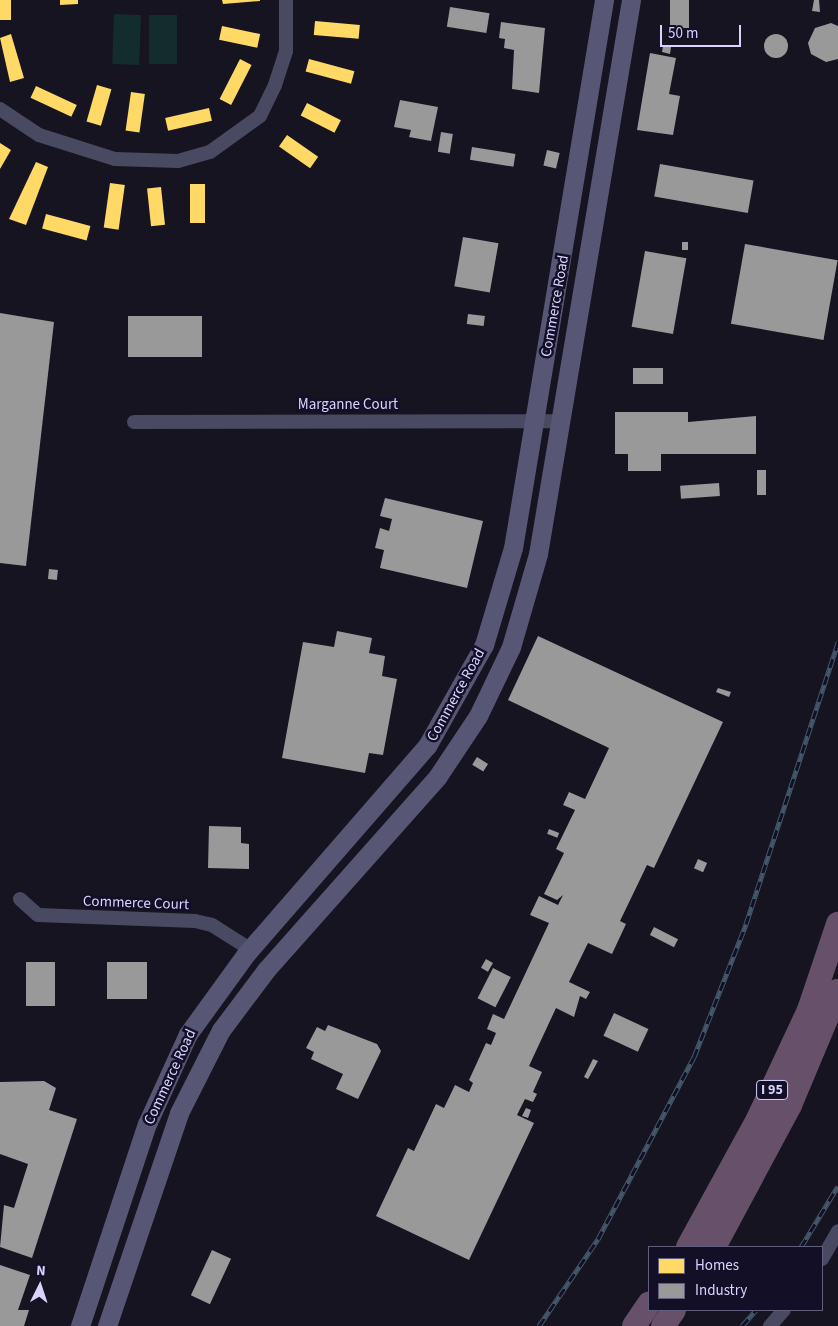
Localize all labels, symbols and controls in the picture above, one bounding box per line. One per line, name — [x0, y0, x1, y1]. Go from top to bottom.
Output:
scale bar — [663, 15, 744, 47]
text: 50 m — [668, 23, 698, 44]
street label: Commerce Road — [537, 254, 573, 358]
street label: Marganne Court — [298, 396, 398, 414]
street label: Commerce Road — [423, 645, 489, 745]
street label: Commerce Court — [83, 892, 189, 914]
street label: Commerce Road — [140, 1026, 200, 1128]
road number: I 95 — [756, 1078, 788, 1102]
legend — [648, 1246, 823, 1311]
text: Homes — [695, 1255, 739, 1276]
north arrow — [15, 1261, 65, 1311]
text: N — [36, 1261, 46, 1281]
text: Industry — [695, 1280, 747, 1301]

